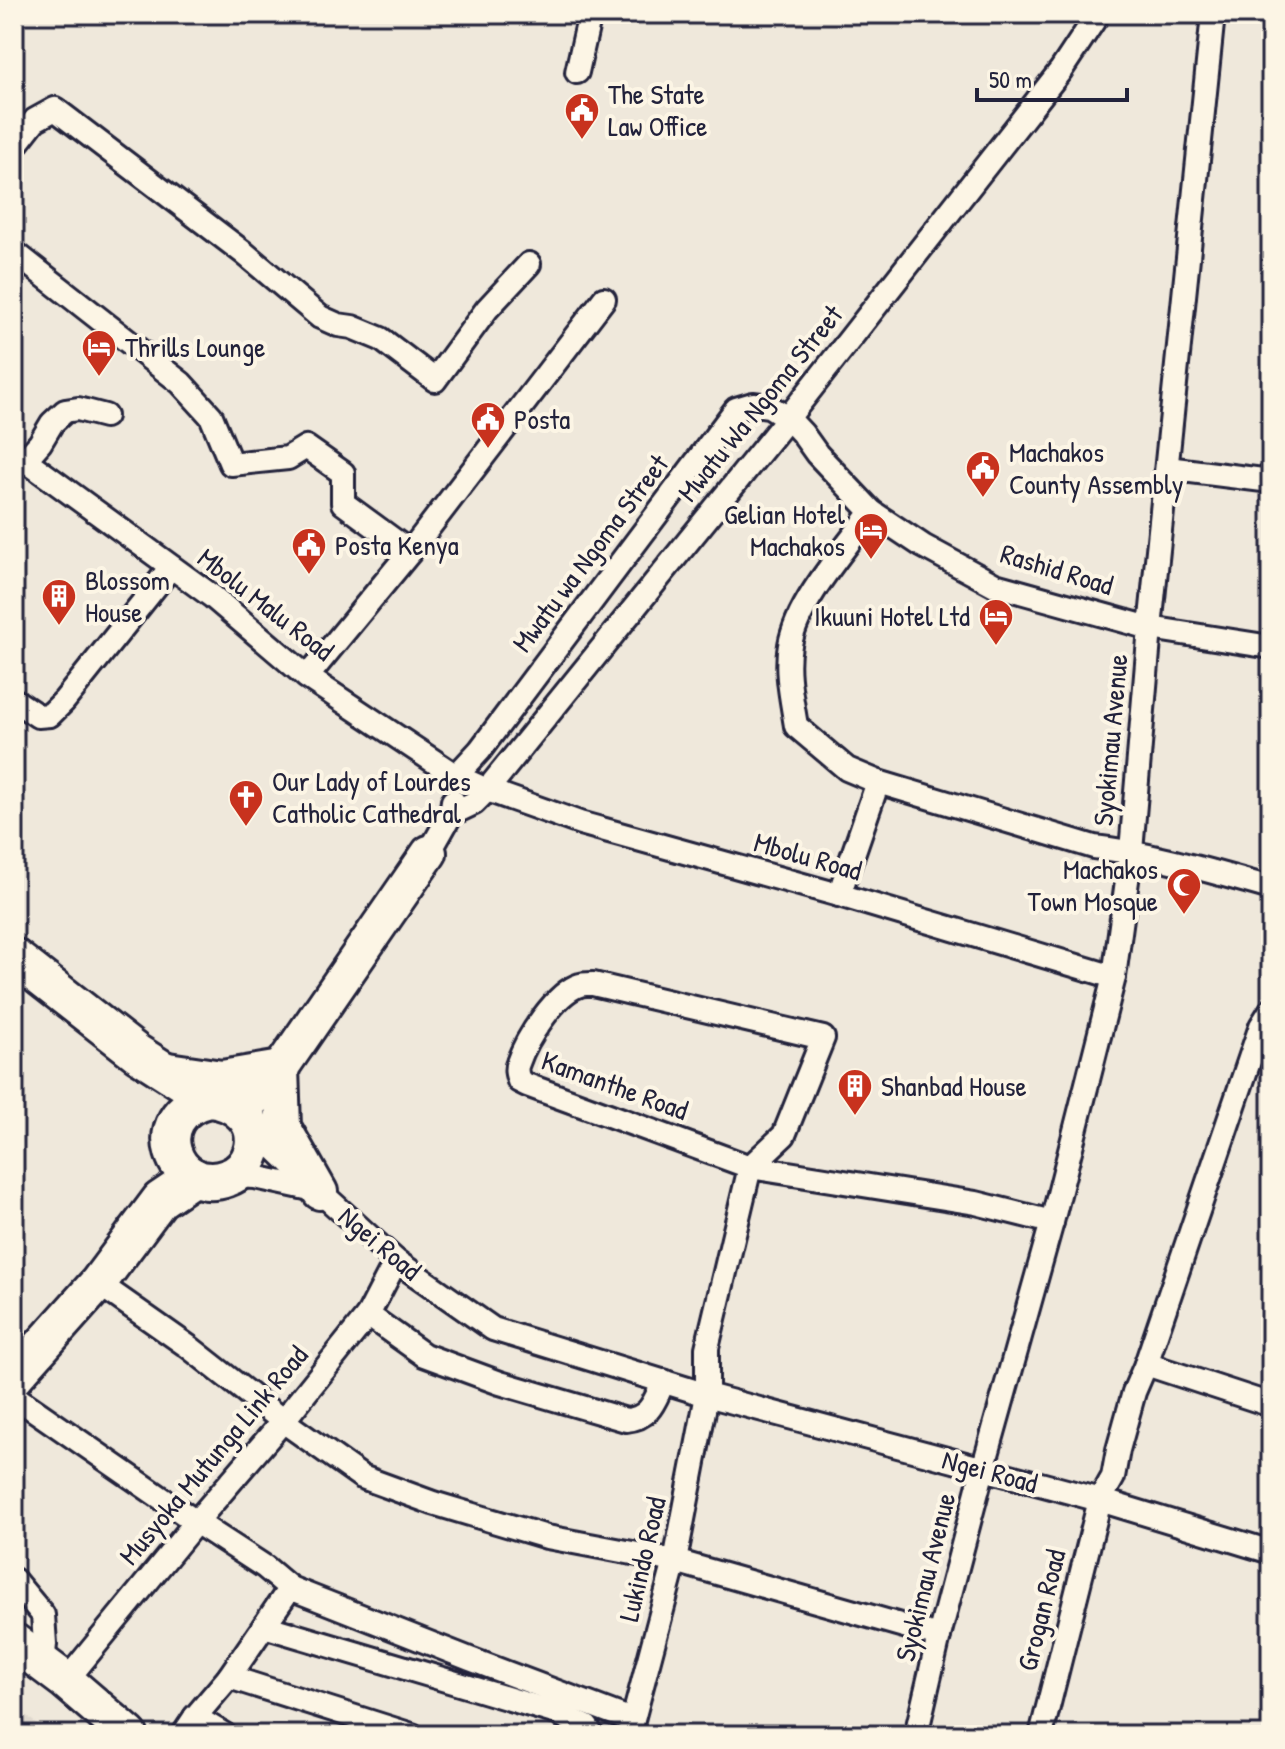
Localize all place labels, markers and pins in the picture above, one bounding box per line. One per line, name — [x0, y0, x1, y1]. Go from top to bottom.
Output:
place label: The State Law Office — [608, 75, 707, 145]
public building icon: The State Law Office — [563, 91, 601, 141]
hotel icon: Thrills Lounge — [80, 328, 118, 378]
place label: Thrills Lounge — [125, 328, 265, 366]
public building icon: Posta — [469, 400, 507, 450]
place label: Posta — [514, 400, 570, 438]
place label: Machakos County Assembly — [1009, 433, 1184, 503]
public building icon: Machakos County Assembly — [964, 449, 1002, 499]
place label: Gelian Hotel Machakos — [724, 495, 846, 565]
hotel icon: Gelian Hotel Machakos — [852, 511, 890, 561]
public building icon: Posta Kenya — [290, 526, 328, 576]
place label: Posta Kenya — [335, 526, 459, 564]
place label: Blossom House — [85, 561, 170, 631]
building icon: Blossom House — [40, 577, 78, 627]
place label: Ikuuni Hotel Ltd — [814, 597, 970, 635]
hotel icon: Ikuuni Hotel Ltd — [977, 597, 1015, 647]
place label: Our Lady of Lourdes Catholic Cathedral — [272, 762, 471, 832]
church icon: Our Lady of Lourdes Catholic Cathedral — [227, 778, 265, 828]
place label: Machakos Town Mosque — [1028, 850, 1158, 920]
mosque icon: Machakos Town Mosque — [1165, 866, 1203, 916]
building icon: Shanbad House — [836, 1067, 874, 1117]
place label: Shanbad House — [881, 1067, 1027, 1105]

